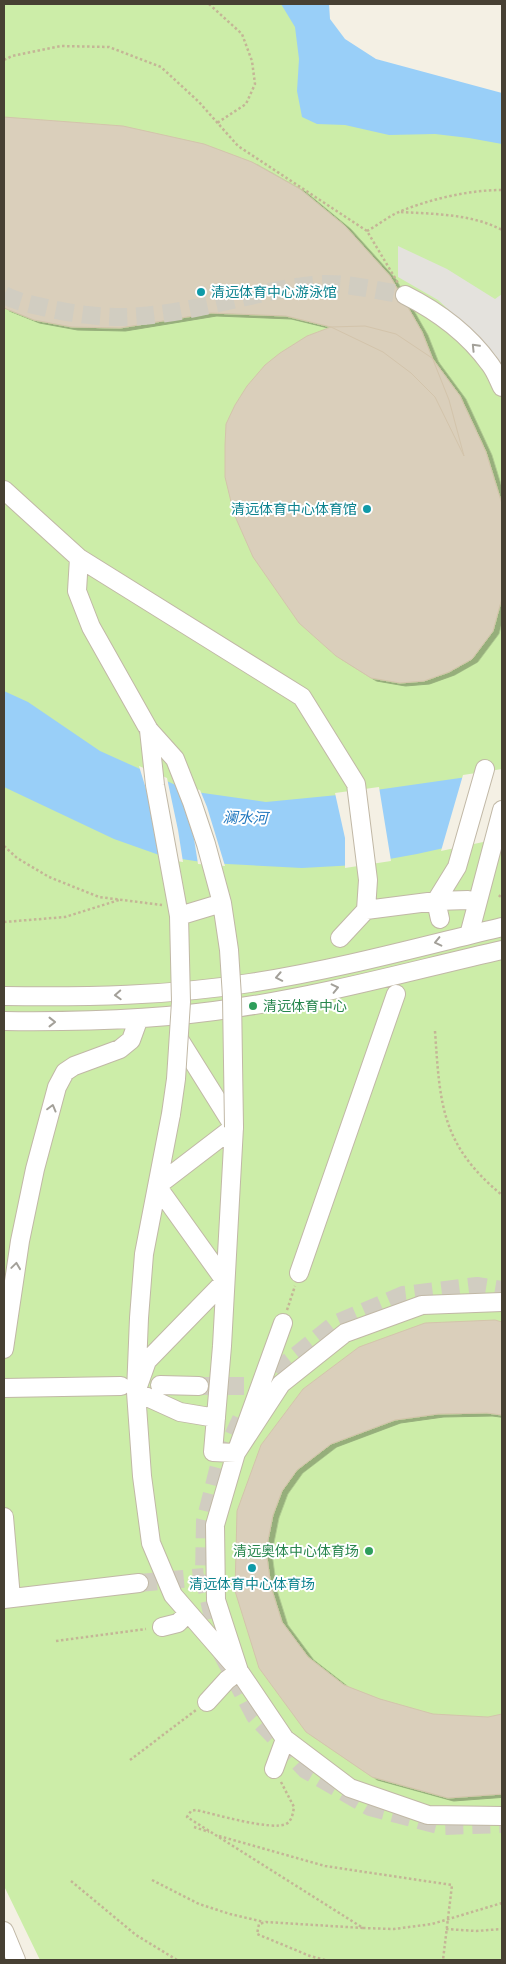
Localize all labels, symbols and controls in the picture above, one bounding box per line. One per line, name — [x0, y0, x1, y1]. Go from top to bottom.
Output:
place label: 清远体育中心游泳馆 — [211, 283, 337, 300]
marker: 清远体育中心游泳馆 — [195, 286, 207, 298]
one-way arrow — [472, 344, 481, 353]
place label: 清远体育中心体育馆 — [231, 500, 357, 517]
marker: 清远体育中心体育馆 — [361, 503, 373, 515]
water label: 澜水河 — [222, 808, 271, 826]
one-way arrow — [433, 936, 442, 947]
one-way arrow — [275, 972, 283, 982]
one-way arrow — [330, 983, 339, 994]
one-way arrow — [113, 989, 121, 1000]
place label: 清远体育中心 — [263, 997, 347, 1014]
marker: 清远体育中心 — [247, 1000, 259, 1012]
one-way arrow — [49, 1017, 57, 1027]
one-way arrow — [46, 1103, 57, 1112]
one-way arrow — [10, 1262, 21, 1270]
place label: 清远奥体中心体育场 — [233, 1542, 359, 1559]
marker: 清远奥体中心体育场 — [363, 1545, 375, 1557]
marker: 清远体育中心体育场 — [246, 1562, 258, 1574]
place label: 清远体育中心体育场 — [189, 1575, 315, 1592]

